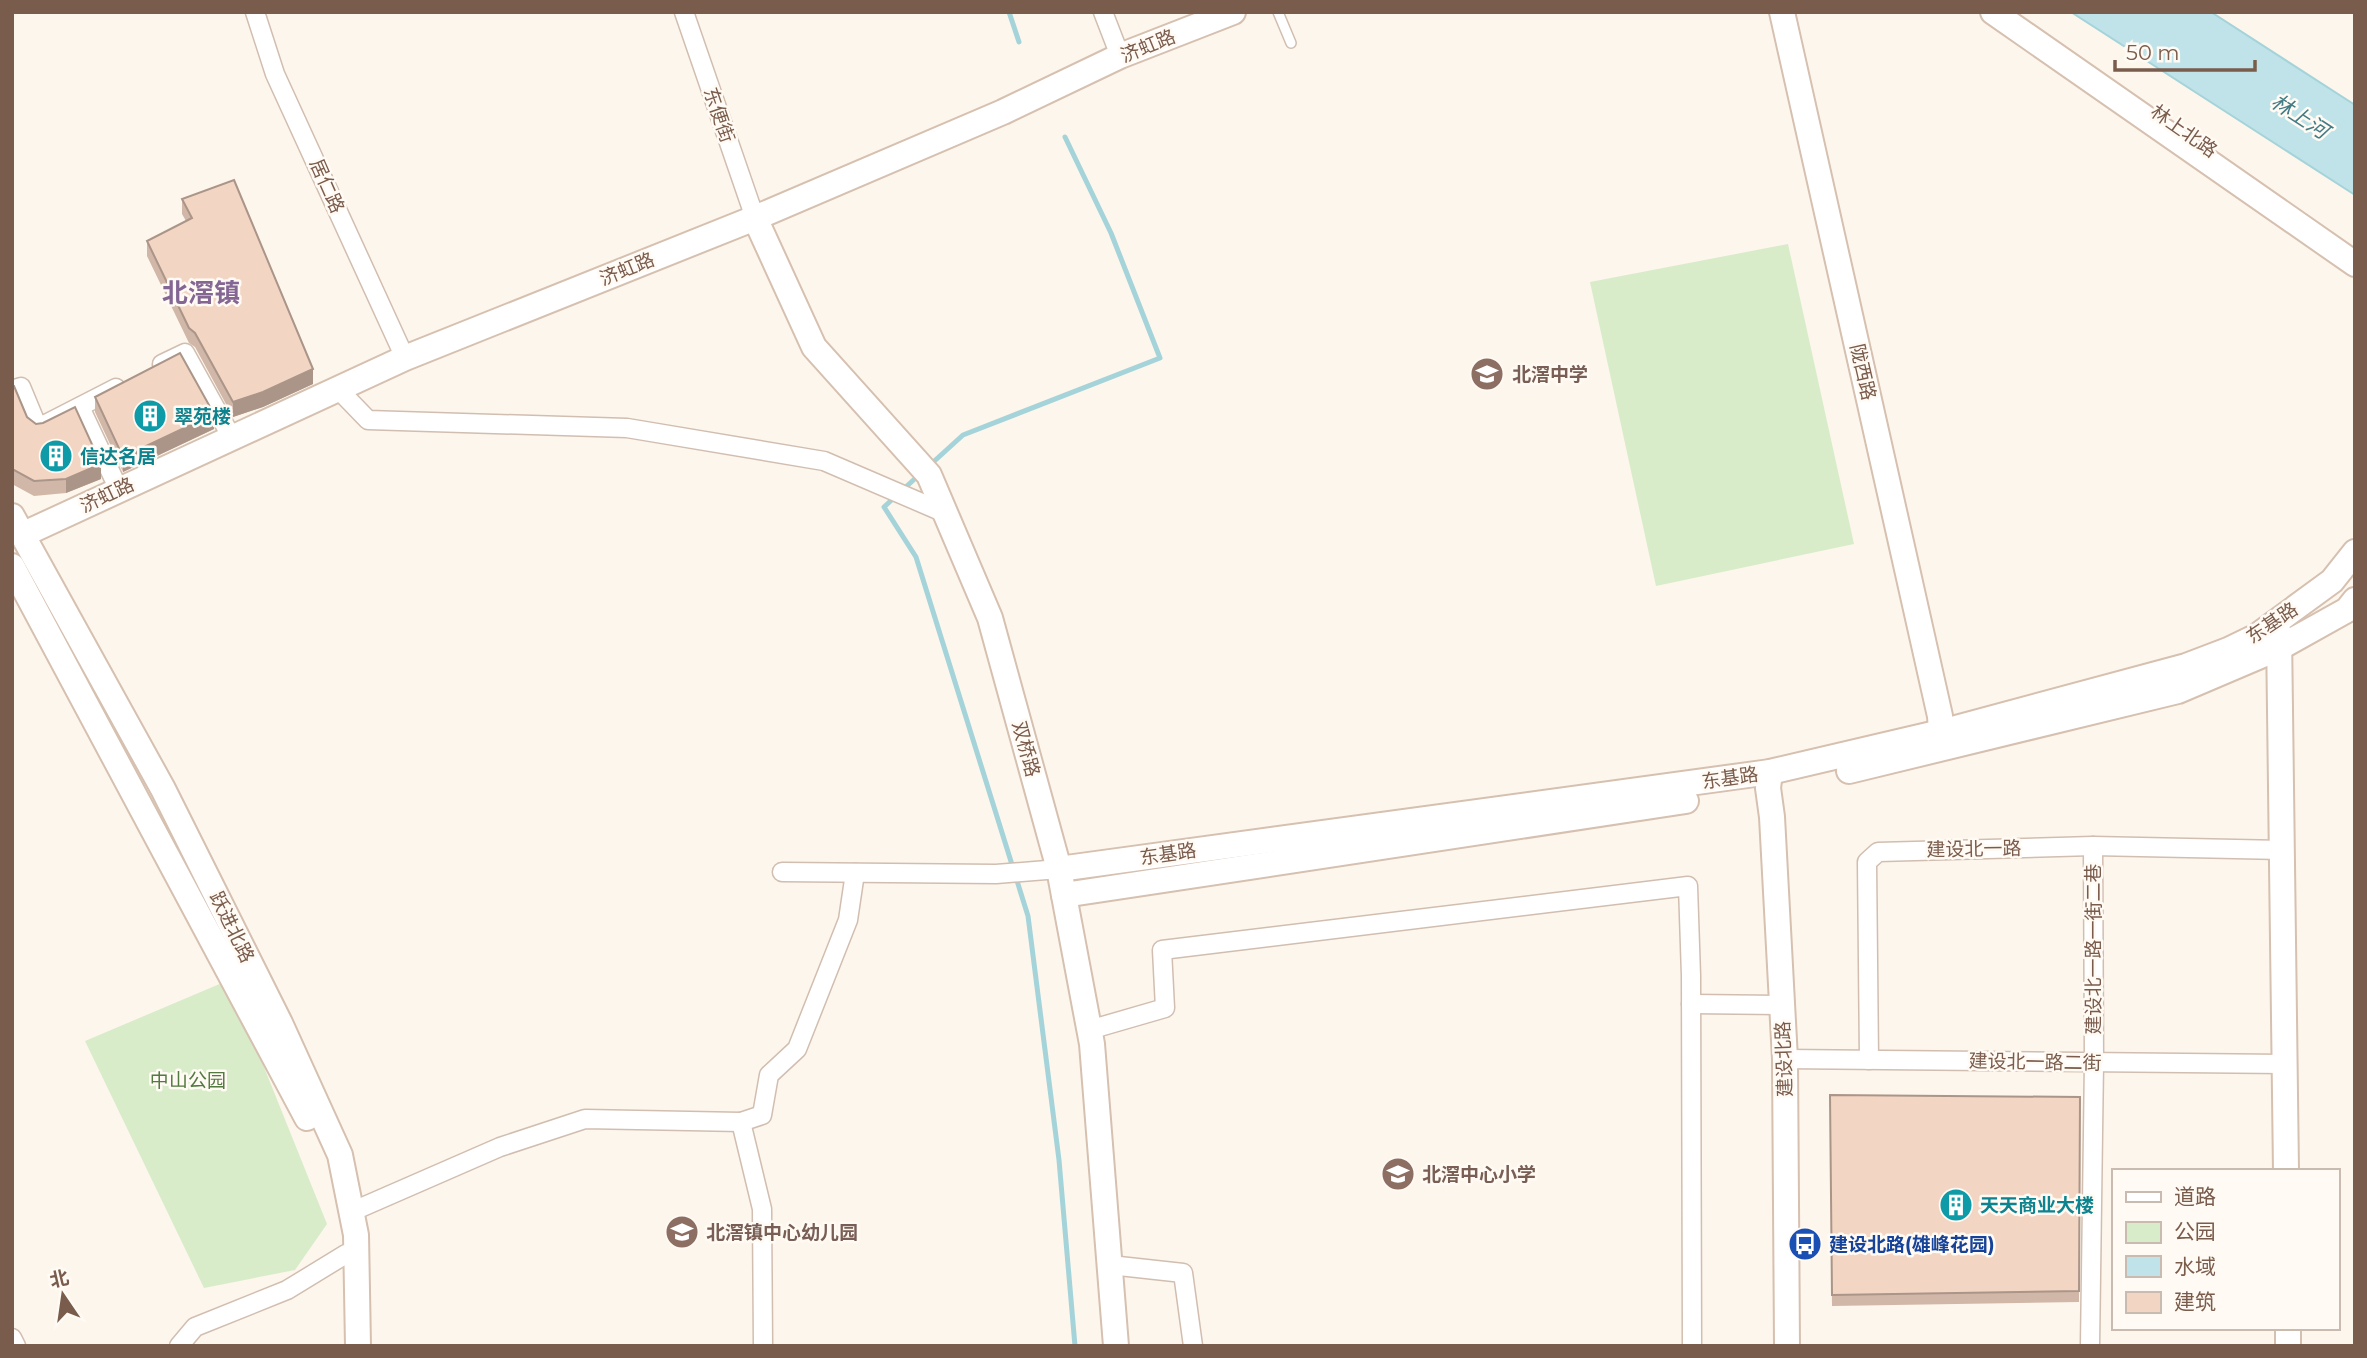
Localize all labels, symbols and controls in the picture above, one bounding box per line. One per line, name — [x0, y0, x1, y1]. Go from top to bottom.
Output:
street label: 济虹路 — [1117, 25, 1179, 67]
scale bar — [2115, 28, 2255, 72]
text: 50 m — [2126, 40, 2180, 65]
street label: 东便街 — [699, 84, 739, 146]
water label: 林上河 — [2267, 88, 2337, 146]
street label: 林上北路 — [2146, 100, 2222, 162]
street label: 居仁路 — [305, 155, 349, 217]
street label: 济虹路 — [596, 248, 658, 290]
district label: 北滘镇 — [162, 277, 240, 309]
street label: 陇西路 — [1845, 342, 1881, 402]
school or university icon: 北滘中学 — [1468, 355, 1506, 393]
place label: 北滘中学 — [1512, 363, 1588, 386]
building icon: 翠苑楼 — [131, 397, 169, 435]
place label: 翠苑楼 — [174, 405, 231, 428]
building icon: 信达名居 — [37, 437, 75, 475]
place label: 信达名居 — [80, 445, 156, 468]
street label: 济虹路 — [76, 473, 138, 517]
street label: 东基路 — [2242, 598, 2302, 648]
street label: 双桥路 — [1008, 718, 1044, 780]
street label: 东基路 — [1700, 763, 1760, 793]
street label: 建设北一路 — [1926, 837, 2022, 861]
street label: 东基路 — [1138, 839, 1198, 869]
street label: 建设北一路一街二巷 — [2082, 863, 2105, 1035]
street label: 跃进北路 — [205, 888, 259, 966]
street label: 建设北路 — [1771, 1021, 1797, 1097]
street label: 建设北一路二街 — [1968, 1049, 2102, 1075]
park label: 中山公园 — [150, 1069, 226, 1092]
school or university icon: 北滘中心小学 — [1379, 1155, 1417, 1193]
place label: 北滘中心小学 — [1422, 1163, 1536, 1186]
legend — [2112, 1169, 2339, 1330]
text: 道路 — [2174, 1184, 2216, 1209]
building icon: 天天商业大楼 — [1937, 1186, 1975, 1224]
place label: 天天商业大楼 — [1980, 1194, 2094, 1217]
school or university icon: 北滘镇中心幼儿园 — [663, 1213, 701, 1251]
text: 公园 — [2174, 1219, 2216, 1244]
place label: 北滘镇中心幼儿园 — [706, 1221, 858, 1244]
bus stop icon: 建设北路(雄峰花园) — [1786, 1225, 1824, 1263]
place label: 建设北路(雄峰花园) — [1829, 1233, 1995, 1256]
text: 水域 — [2174, 1254, 2216, 1279]
north arrow — [28, 1260, 98, 1330]
text: 北 — [47, 1266, 71, 1292]
text: 建筑 — [2174, 1289, 2216, 1314]

